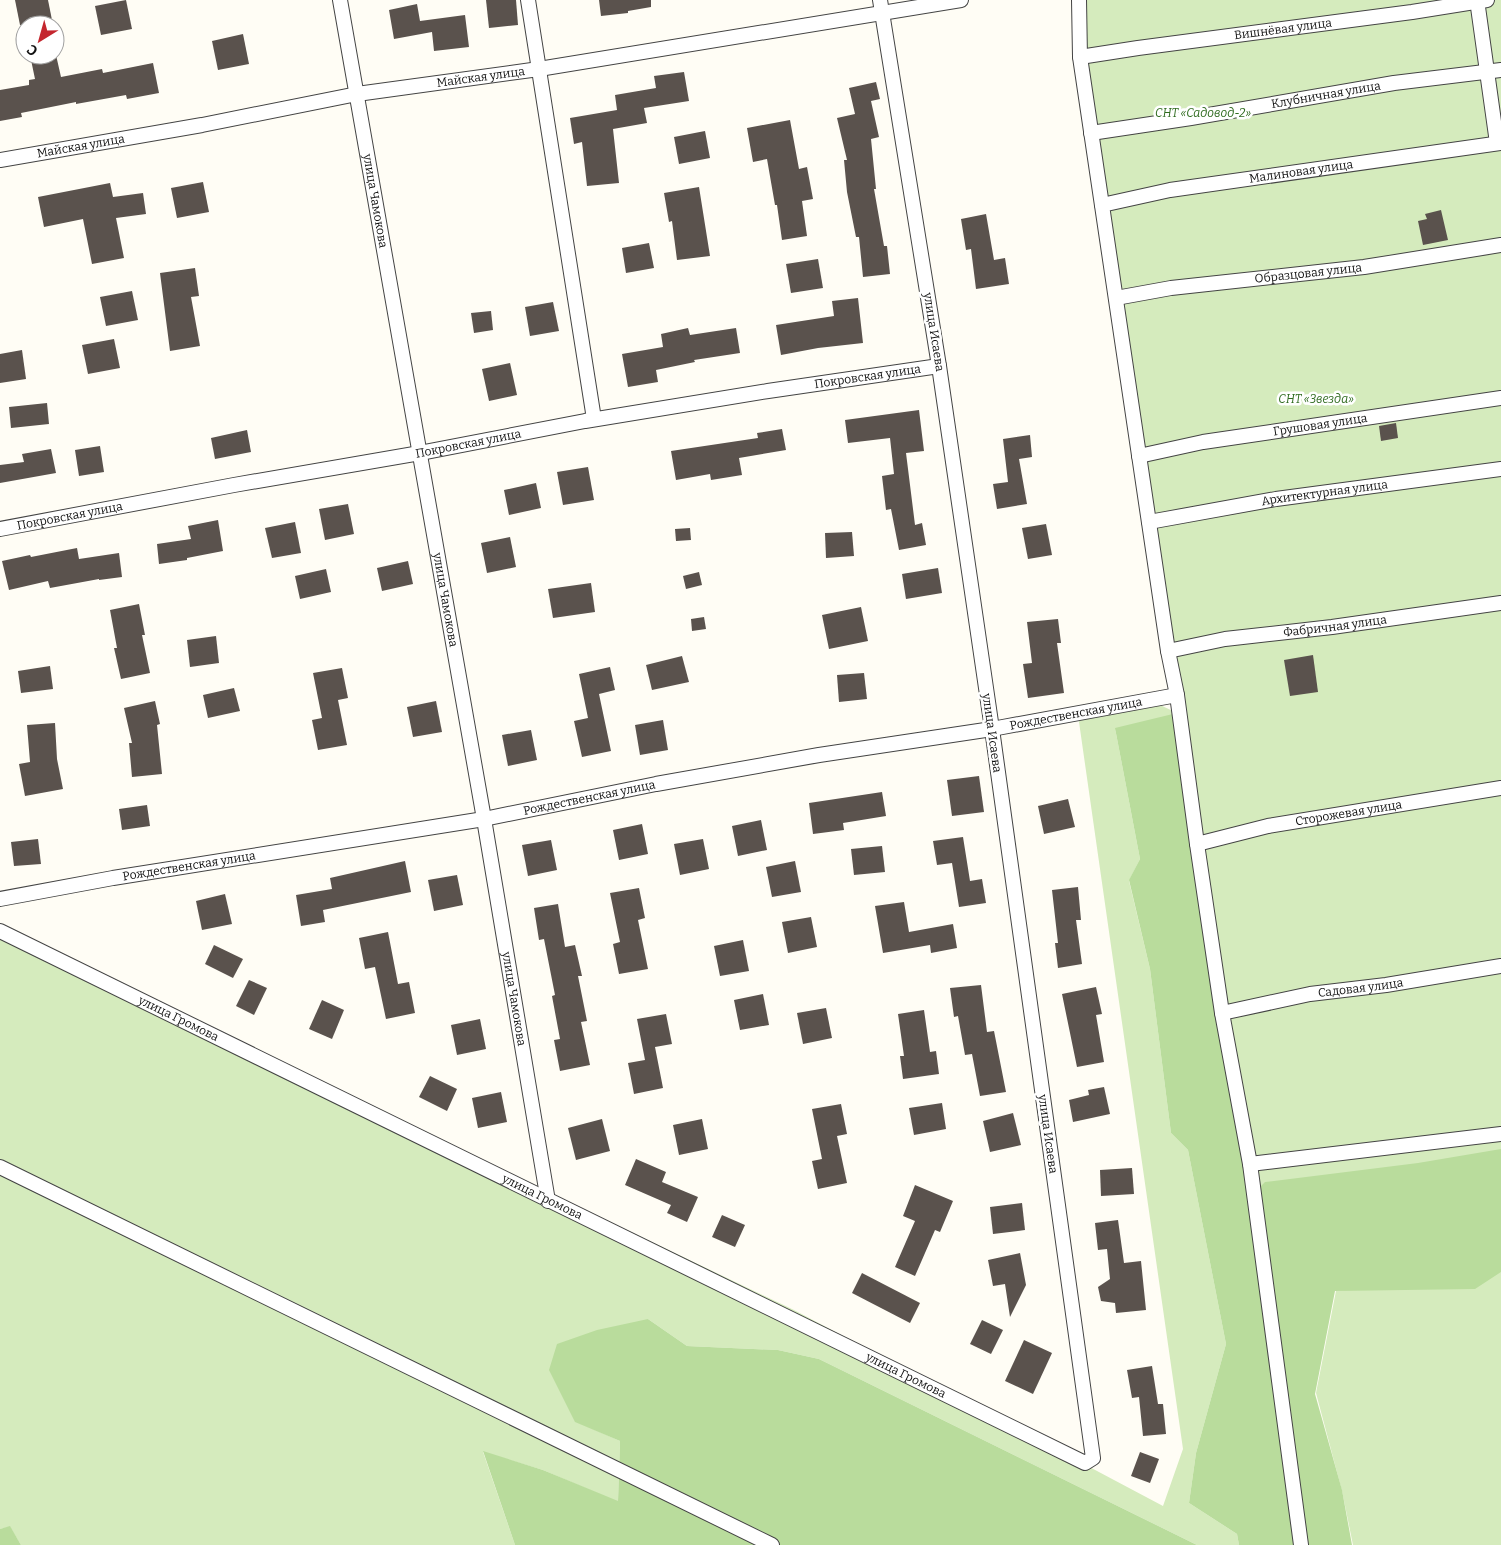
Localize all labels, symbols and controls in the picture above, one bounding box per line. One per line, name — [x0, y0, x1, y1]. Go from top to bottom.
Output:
north arrow — [15, 15, 65, 65]
street label: Вишнёвая улица — [1233, 16, 1333, 42]
text: С — [24, 40, 41, 59]
street label: Майская улица — [436, 64, 526, 90]
street label: Клубничная улица — [1270, 78, 1382, 111]
park label: СНТ «Садовод-2» — [1155, 106, 1251, 120]
street label: Майская улица — [36, 131, 126, 160]
street label: улица Чамокова — [360, 152, 391, 249]
street label: Малиновая улица — [1248, 157, 1354, 186]
street label: Образцовая улица — [1254, 260, 1363, 286]
street label: улица Исаева — [921, 291, 947, 373]
street label: Покровская улица — [813, 362, 922, 391]
park label: СНТ «Звезда» — [1278, 392, 1354, 406]
street label: Грушовая улица — [1272, 411, 1369, 439]
street label: Покровская улица — [414, 426, 523, 461]
street label: Архитектурная улица — [1260, 477, 1389, 509]
street label: Покровская улица — [16, 499, 124, 533]
street label: улица Чамокова — [430, 551, 461, 648]
street label: Фабричная улица — [1283, 612, 1388, 639]
street label: улица Исаева — [979, 692, 1005, 774]
street label: Рождественская улица — [1009, 694, 1144, 733]
street label: Рождественская улица — [522, 777, 657, 818]
street label: Сторожевая улица — [1294, 797, 1404, 828]
street label: Рождественская улица — [122, 848, 257, 883]
street label: улица Чамокова — [499, 950, 529, 1048]
street label: Садовая улица — [1317, 975, 1405, 1000]
street label: улица Громова — [135, 993, 221, 1044]
street label: улица Исаева — [1035, 1093, 1061, 1175]
street label: улица Громова — [499, 1171, 585, 1223]
street label: улица Громова — [863, 1349, 949, 1401]

